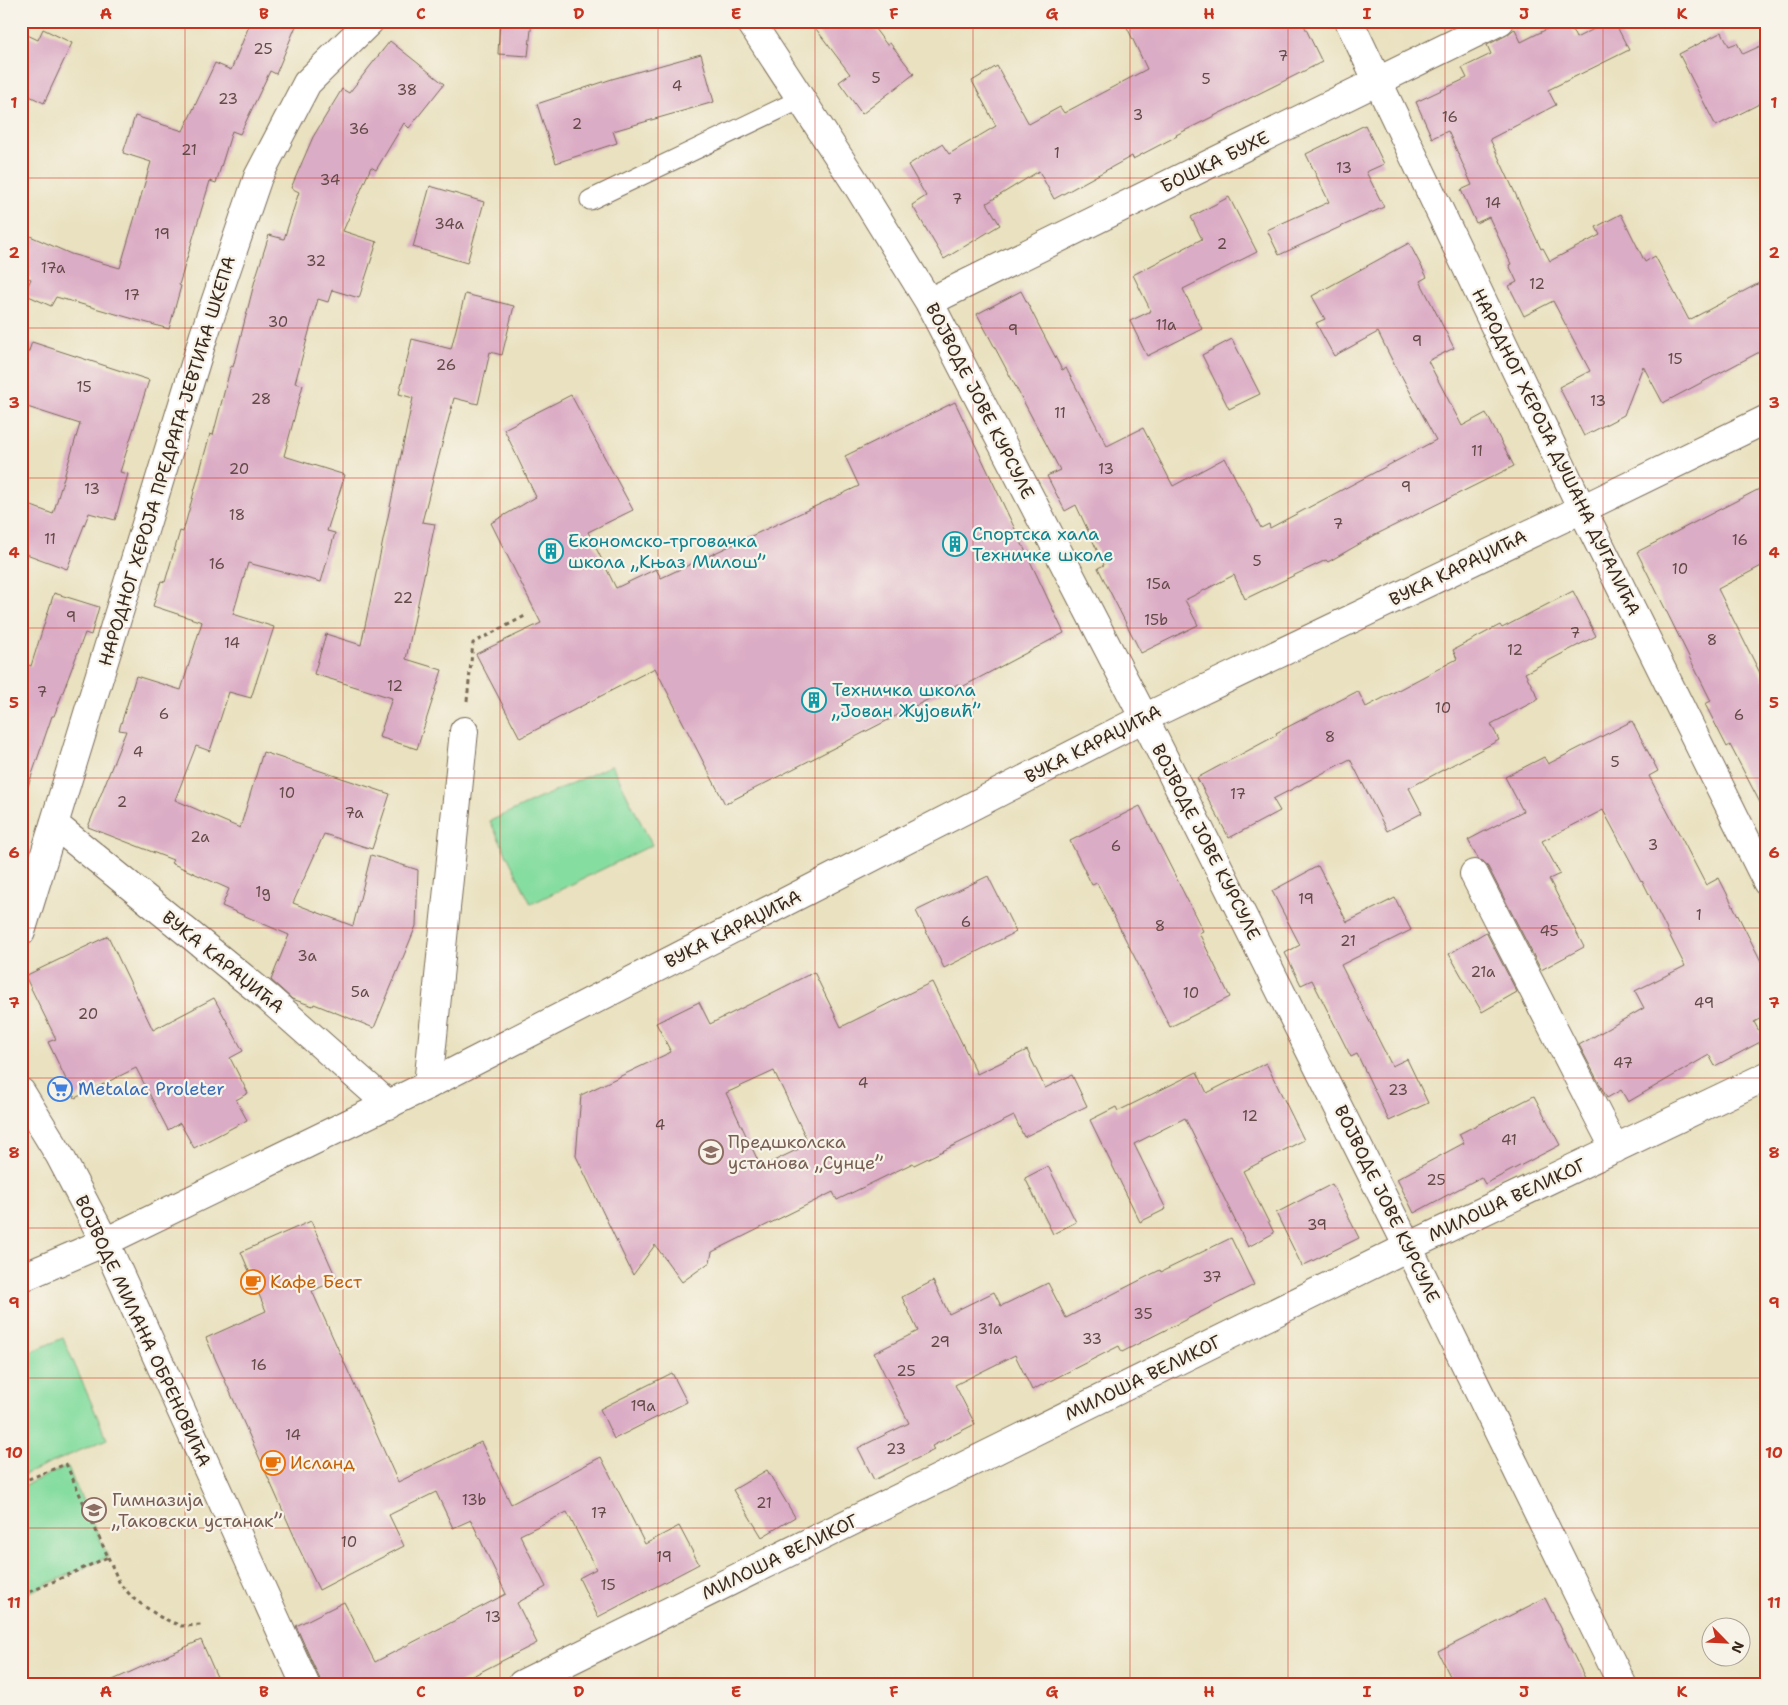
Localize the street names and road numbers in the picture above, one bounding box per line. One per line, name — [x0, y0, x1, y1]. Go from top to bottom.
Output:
street label: БОШКА БУХЕ — [1157, 125, 1273, 199]
street label: НАРОДНОГ ХЕРОЈА ПРЕДРАГА ЈЕВТИЋА ШКЕПА — [93, 253, 241, 669]
street label: НАРОДНОГ ХЕРОЈА ДУШАНА ДУГАЛИЋА — [1466, 284, 1646, 620]
street label: ВОЈВОДЕ ЈОВЕ КУРСУЛЕ — [920, 299, 1040, 503]
street label: ВУКА КАРАЏИЋА — [1385, 524, 1531, 612]
street label: ВУКА КАРАЏИЋА — [1021, 699, 1165, 789]
street label: ВОЈВОДЕ ЈОВЕ КУРСУЛЕ — [1146, 740, 1266, 944]
street label: ВУКА КАРАЏИЋА — [661, 884, 805, 974]
street label: ВУКА КАРАЏИЋА — [157, 905, 289, 1019]
street label: ВОЈВОДЕ ЈОВЕ КУРСУЛЕ — [1329, 1101, 1445, 1307]
street label: МИЛОША ВЕЛИКОГ — [1424, 1153, 1590, 1247]
street label: ВОЈВОДЕ МИЛАНА ОБРЕНОВИЋА — [69, 1191, 217, 1471]
street label: МИЛОША ВЕЛИКОГ — [1061, 1329, 1226, 1426]
street label: МИЛОША ВЕЛИКОГ — [698, 1508, 863, 1605]

